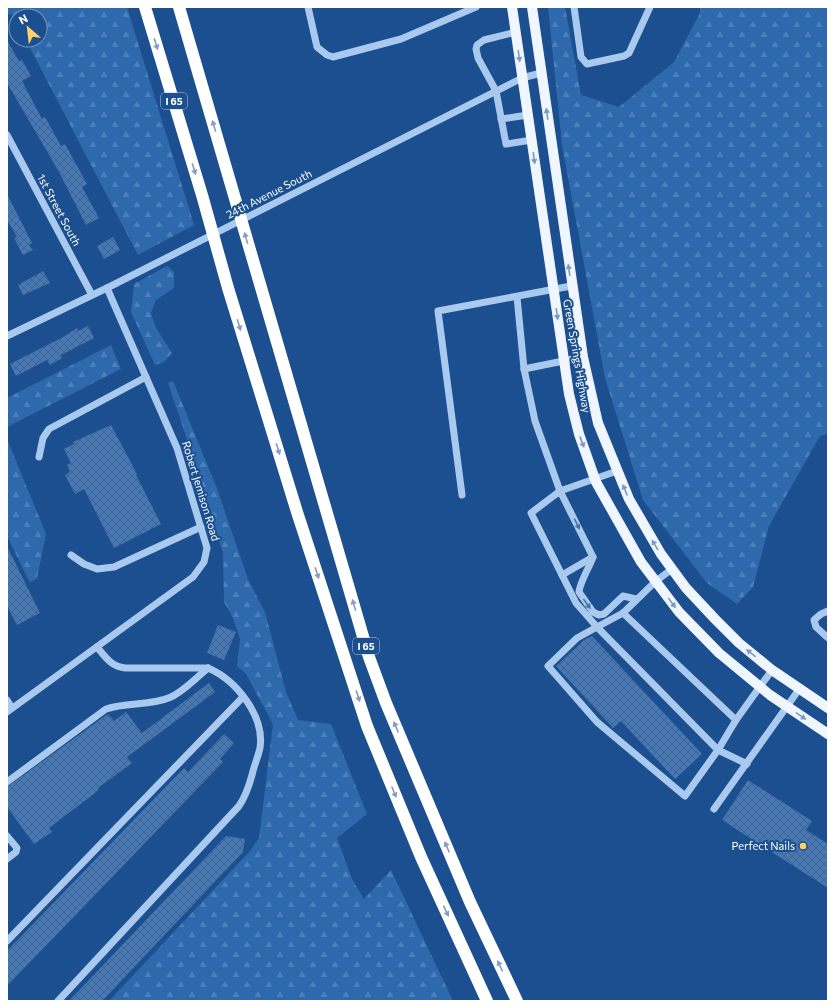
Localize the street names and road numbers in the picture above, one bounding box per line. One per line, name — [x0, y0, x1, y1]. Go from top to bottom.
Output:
road number: I 65 — [161, 93, 187, 109]
street label: 24th Avenue South — [224, 166, 314, 221]
street label: 1st Street South — [35, 172, 84, 248]
street label: Green Springs Highway — [561, 298, 594, 414]
street label: Robert Jemison Road — [179, 439, 223, 543]
road number: I 65 — [353, 638, 379, 654]

